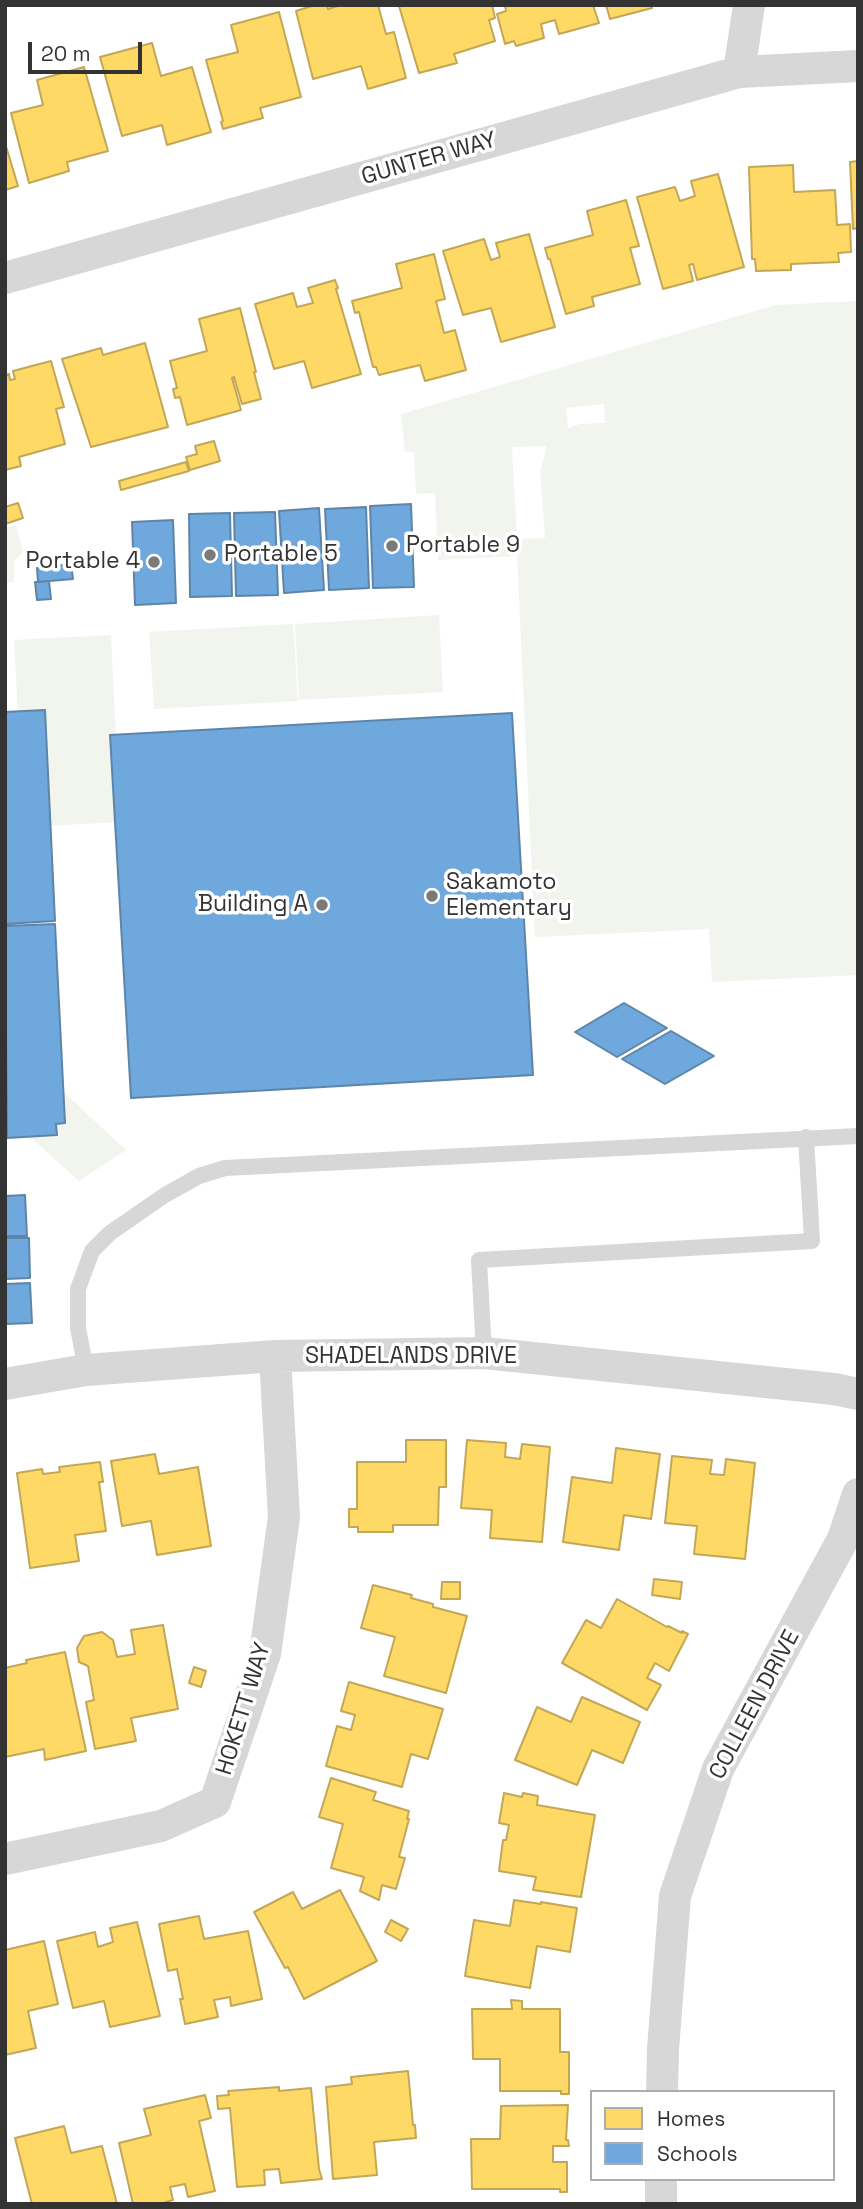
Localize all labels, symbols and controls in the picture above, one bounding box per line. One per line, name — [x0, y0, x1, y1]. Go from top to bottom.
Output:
scale bar — [32, 28, 145, 72]
text: 20 m — [41, 40, 91, 67]
street label: GUNTER WAY — [358, 127, 500, 191]
place label: Portable 9 — [406, 532, 520, 560]
marker: Portable 9 — [384, 538, 400, 554]
place label: Portable 5 — [224, 541, 338, 569]
marker: Portable 5 — [202, 547, 218, 563]
place label: Portable 4 — [26, 548, 140, 576]
marker: Portable 4 — [146, 554, 162, 570]
place label: Sakamoto Elementary — [446, 869, 572, 923]
marker: Sakamoto Elementary — [424, 888, 440, 904]
place label: Building A — [198, 891, 308, 919]
marker: Building A — [314, 897, 330, 913]
street label: SHADELANDS DRIVE — [305, 1343, 517, 1371]
street label: COLLEEN DRIVE — [704, 1626, 806, 1784]
street label: HOKETT WAY — [211, 1640, 277, 1778]
legend — [590, 2090, 835, 2181]
text: Homes — [657, 2105, 725, 2132]
text: Schools — [657, 2140, 737, 2167]

